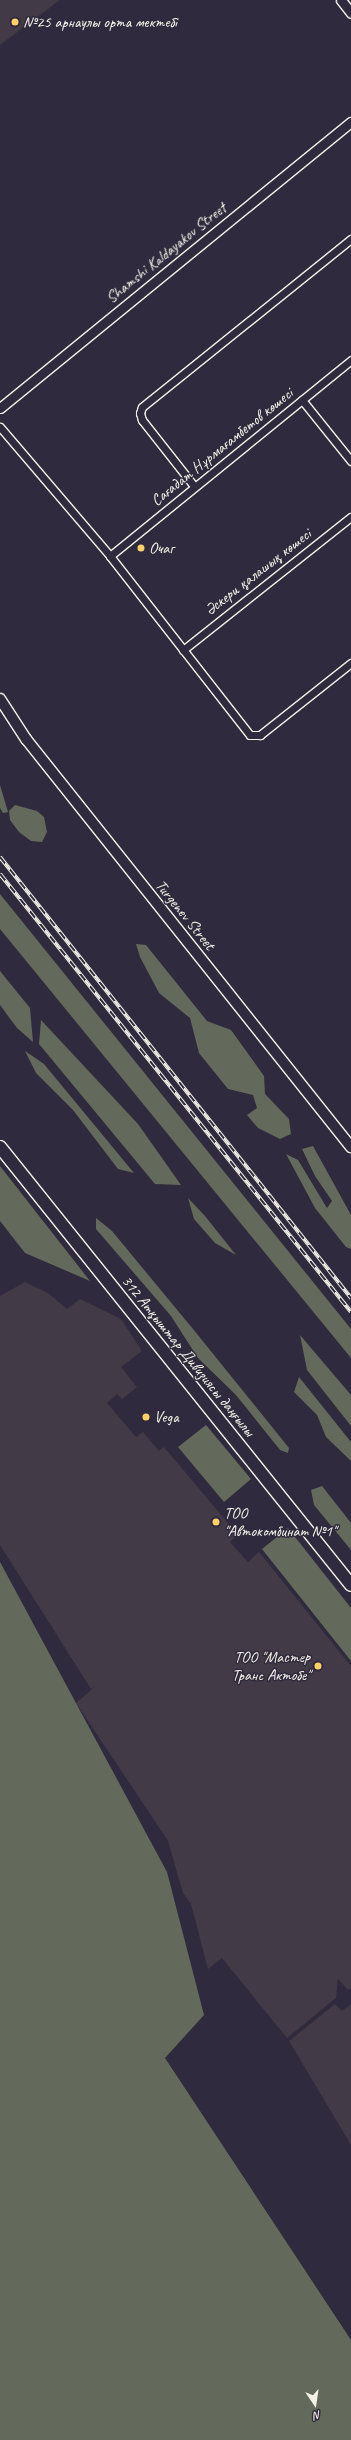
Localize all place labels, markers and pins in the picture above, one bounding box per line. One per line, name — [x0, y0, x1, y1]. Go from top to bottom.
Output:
place label: №25 арнаулы орта мектебі — [23, 12, 177, 32]
marker: №25 арнаулы орта мектебі — [10, 17, 20, 27]
place label: Очаг — [149, 538, 174, 558]
marker: Очаг — [136, 543, 146, 553]
place label: Vega — [154, 1407, 179, 1427]
marker: Vega — [141, 1412, 151, 1422]
place label: ТОО "Автокомбинат №1" — [224, 1503, 336, 1541]
marker: ТОО "Автокомбинат №1" — [211, 1517, 221, 1527]
place label: ТОО "Мастер Транс Актобе" — [232, 1647, 310, 1685]
marker: ТОО "Мастер Транс Актобе" — [313, 1661, 323, 1671]

